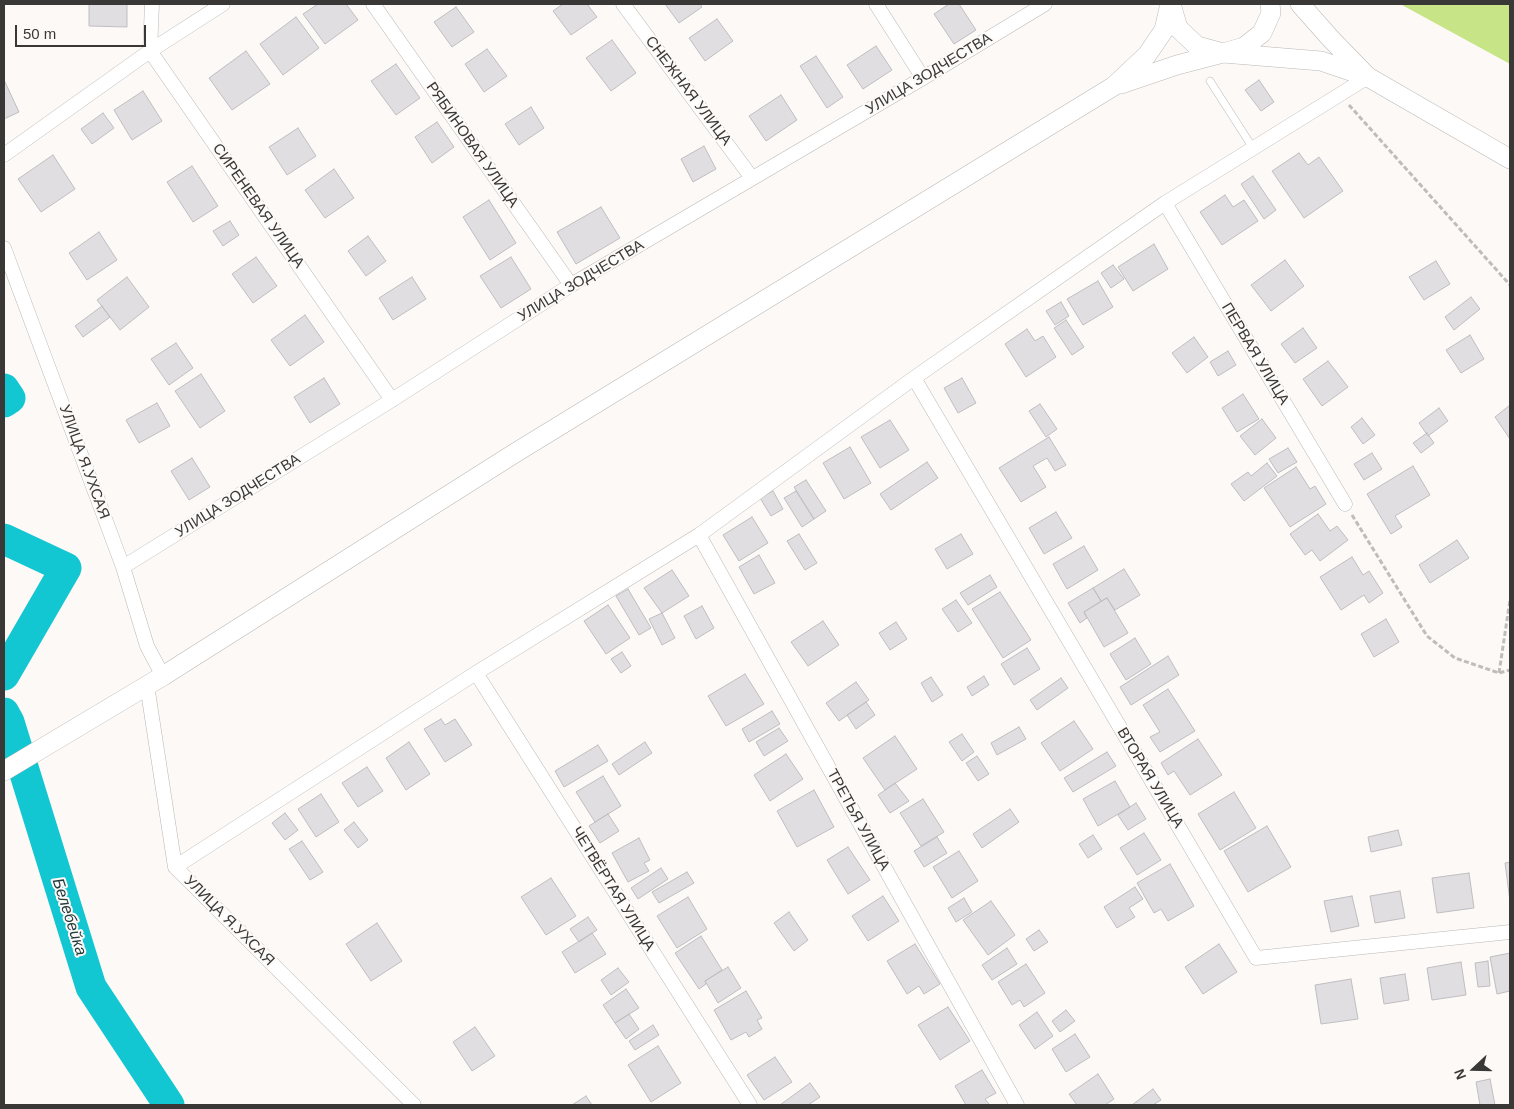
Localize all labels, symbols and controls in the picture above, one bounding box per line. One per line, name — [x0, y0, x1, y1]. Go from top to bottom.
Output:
scale bar — [18, 15, 149, 47]
text: 50 m — [23, 25, 56, 42]
street label: УЛИЦА ЗОДЧЕСТВА — [863, 29, 995, 119]
street label: СНЕЖНАЯ УЛИЦА — [641, 33, 735, 149]
street label: РЯБИНОВАЯ УЛИЦА — [422, 79, 522, 211]
street label: СИРЕНЕВАЯ УЛИЦА — [208, 140, 308, 272]
street label: УЛИЦА ЗОДЧЕСТВА — [515, 236, 647, 326]
street label: ПЕРВАЯ УЛИЦА — [1217, 300, 1293, 408]
street label: УЛИЦА Я.УХСАЯ — [55, 402, 113, 522]
street label: УЛИЦА ЗОДЧЕСТВА — [172, 450, 304, 542]
street label: ВТОРАЯ УЛИЦА — [1113, 725, 1187, 831]
street label: ТРЕТЬЯ УЛИЦА — [823, 766, 893, 874]
street label: ЧЕТВЁРТАЯ УЛИЦА — [567, 824, 659, 954]
street label: УЛИЦА Я.УХСАЯ — [180, 872, 278, 970]
water label: Белебейка — [48, 876, 90, 958]
north arrow — [1449, 1044, 1499, 1094]
text: N — [1451, 1067, 1469, 1082]

